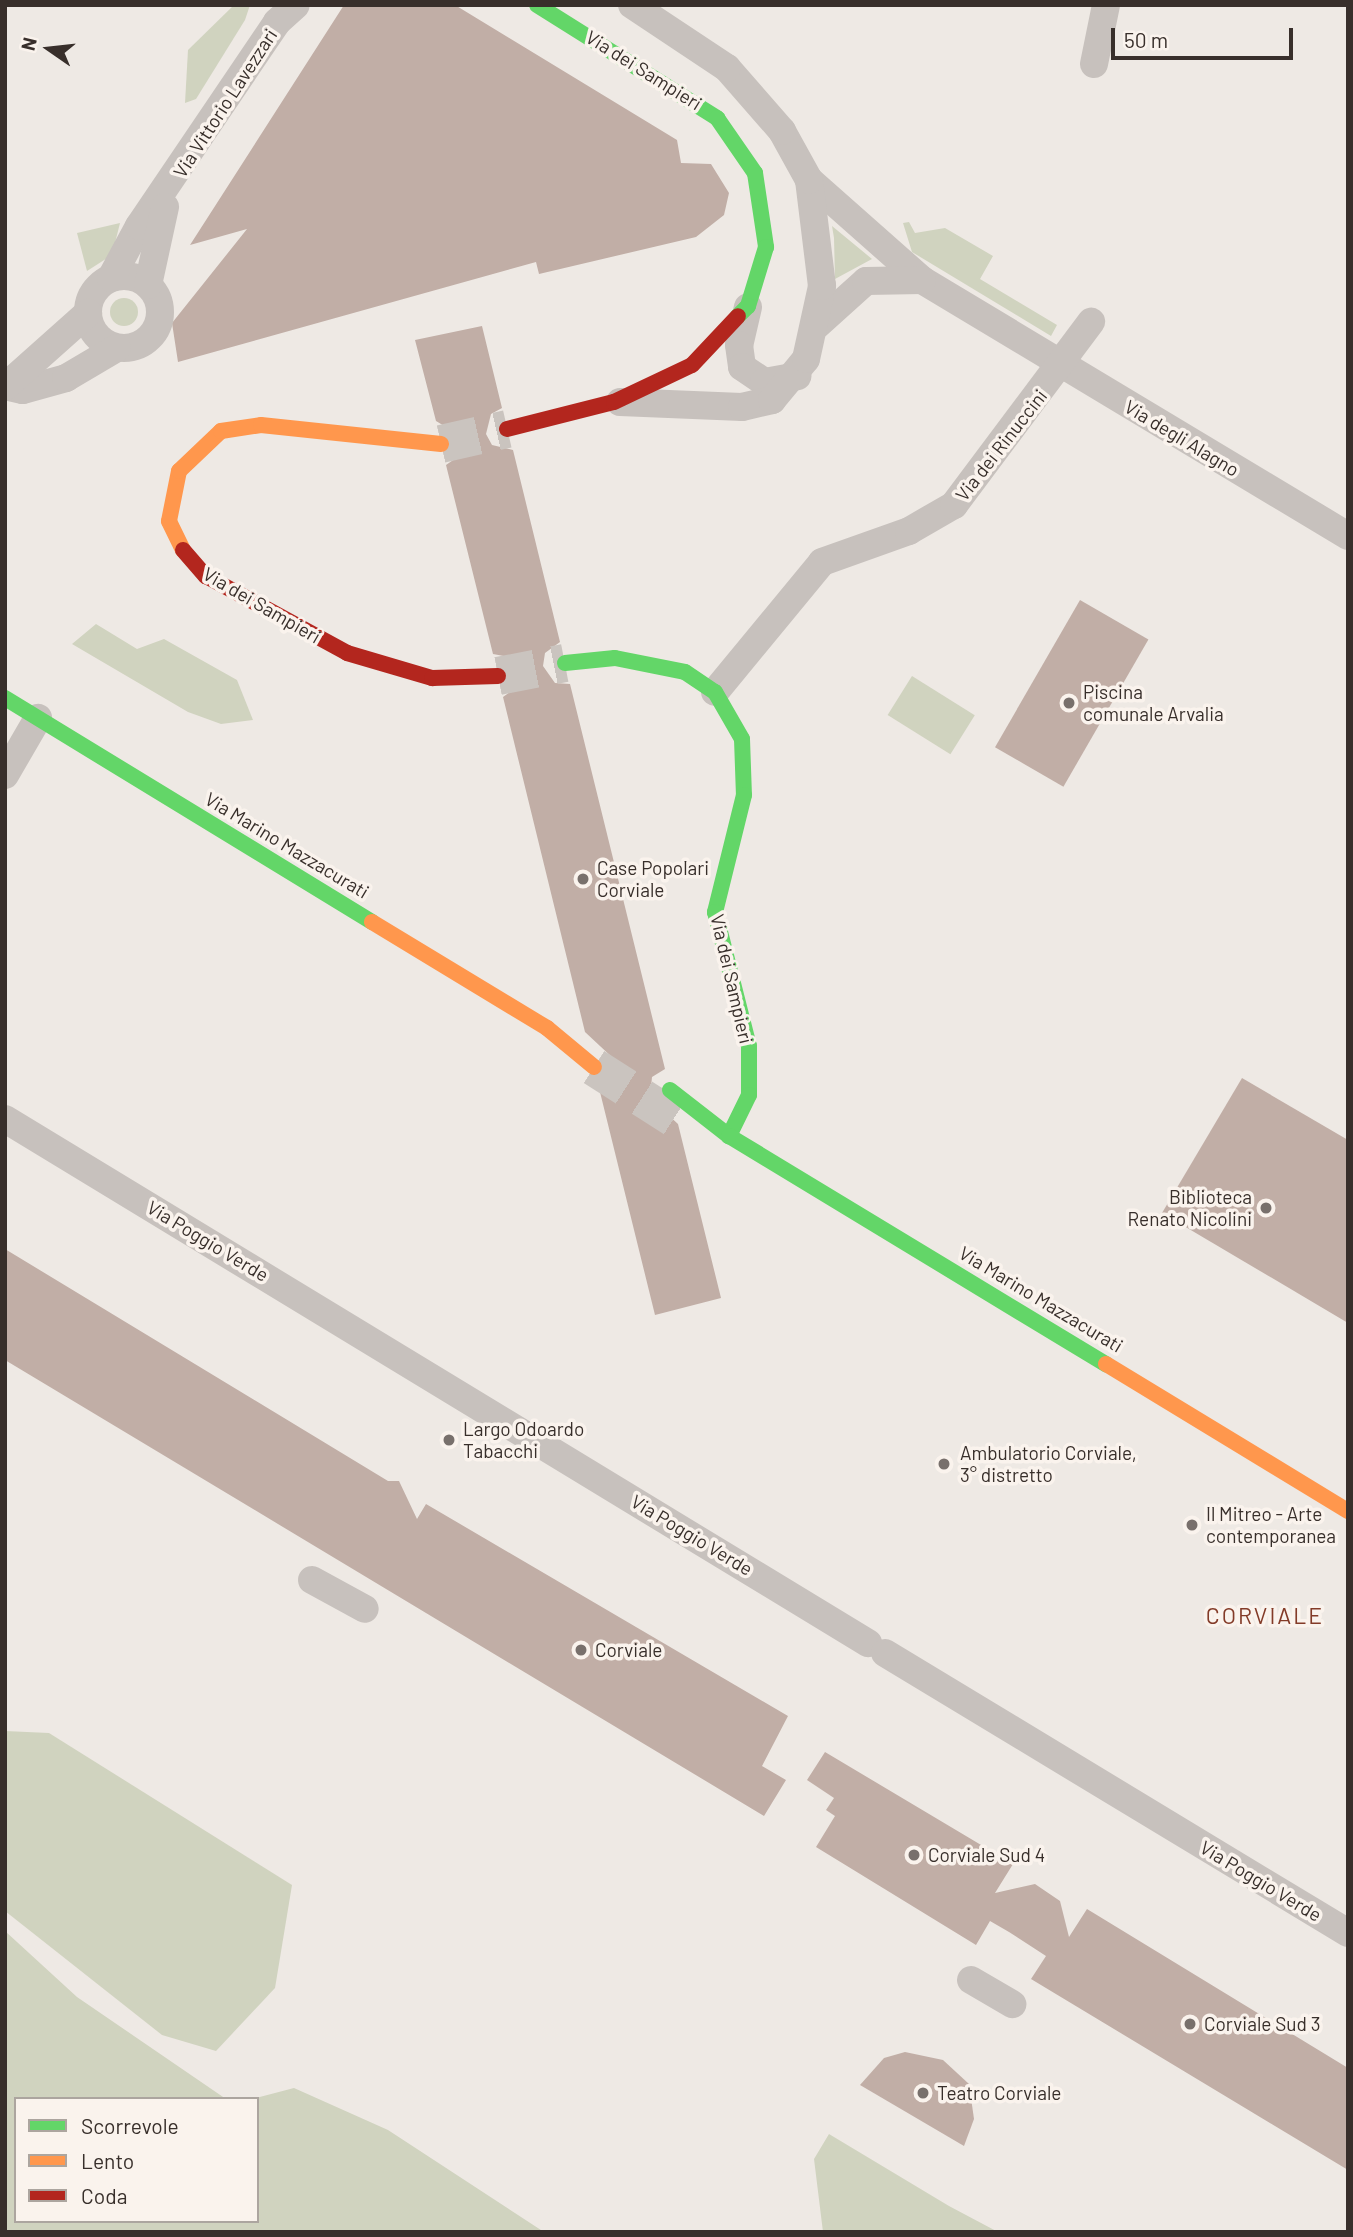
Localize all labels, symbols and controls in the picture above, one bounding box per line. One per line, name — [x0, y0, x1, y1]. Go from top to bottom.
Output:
north arrow — [14, 14, 84, 84]
scale bar — [1115, 14, 1297, 58]
street label: Via Vittorio Lavezzari — [168, 24, 282, 182]
street label: Via dei Sampieri — [582, 25, 706, 115]
text: 50 m — [1124, 27, 1168, 52]
text: N — [15, 35, 41, 53]
street label: Via dei Rinuccini — [950, 385, 1052, 505]
street label: Via degli Alagno — [1121, 395, 1243, 481]
street label: Via dei Sampieri — [199, 562, 325, 648]
place label: Piscina comunale Arvalia — [1083, 681, 1224, 725]
marker: Piscina comunale Arvalia — [1061, 695, 1077, 711]
street label: Via Marino Mazzacurati — [201, 787, 373, 903]
place label: Case Popolari Corviale — [597, 857, 709, 901]
marker: Case Popolari Corviale — [575, 871, 591, 887]
street label: Via dei Sampieri — [706, 912, 758, 1046]
place label: Biblioteca Renato Nicolini — [1127, 1186, 1252, 1230]
street label: Via Poggio Verde — [143, 1196, 273, 1286]
marker: Biblioteca Renato Nicolini — [1258, 1200, 1274, 1216]
street label: Via Marino Mazzacurati — [955, 1241, 1127, 1357]
place label: Largo Odoardo Tabacchi — [463, 1418, 584, 1462]
marker: Largo Odoardo Tabacchi — [441, 1432, 457, 1448]
place label: Ambulatorio Corviale, 3° distretto — [960, 1442, 1137, 1486]
marker: Ambulatorio Corviale, 3° distretto — [934, 1454, 954, 1474]
street label: Via Poggio Verde — [627, 1490, 757, 1580]
place label: Il Mitreo - Arte contemporanea — [1206, 1503, 1336, 1547]
marker: Il Mitreo - Arte contemporanea — [1184, 1517, 1200, 1533]
district label: CORVIALE — [1207, 1601, 1323, 1629]
place label: Corviale — [595, 1639, 662, 1661]
marker: Corviale — [573, 1642, 589, 1658]
street label: Via Poggio Verde — [1196, 1836, 1326, 1926]
place label: Corviale Sud 4 — [928, 1844, 1045, 1866]
marker: Corviale Sud 4 — [906, 1847, 922, 1863]
place label: Corviale Sud 3 — [1204, 2013, 1320, 2035]
marker: Corviale Sud 3 — [1182, 2016, 1198, 2032]
place label: Teatro Corviale — [937, 2082, 1061, 2104]
marker: Teatro Corviale — [915, 2085, 931, 2101]
legend — [14, 2097, 259, 2223]
text: Scorrevole — [81, 2113, 179, 2138]
text: Lento — [81, 2148, 134, 2173]
text: Coda — [81, 2183, 127, 2208]

